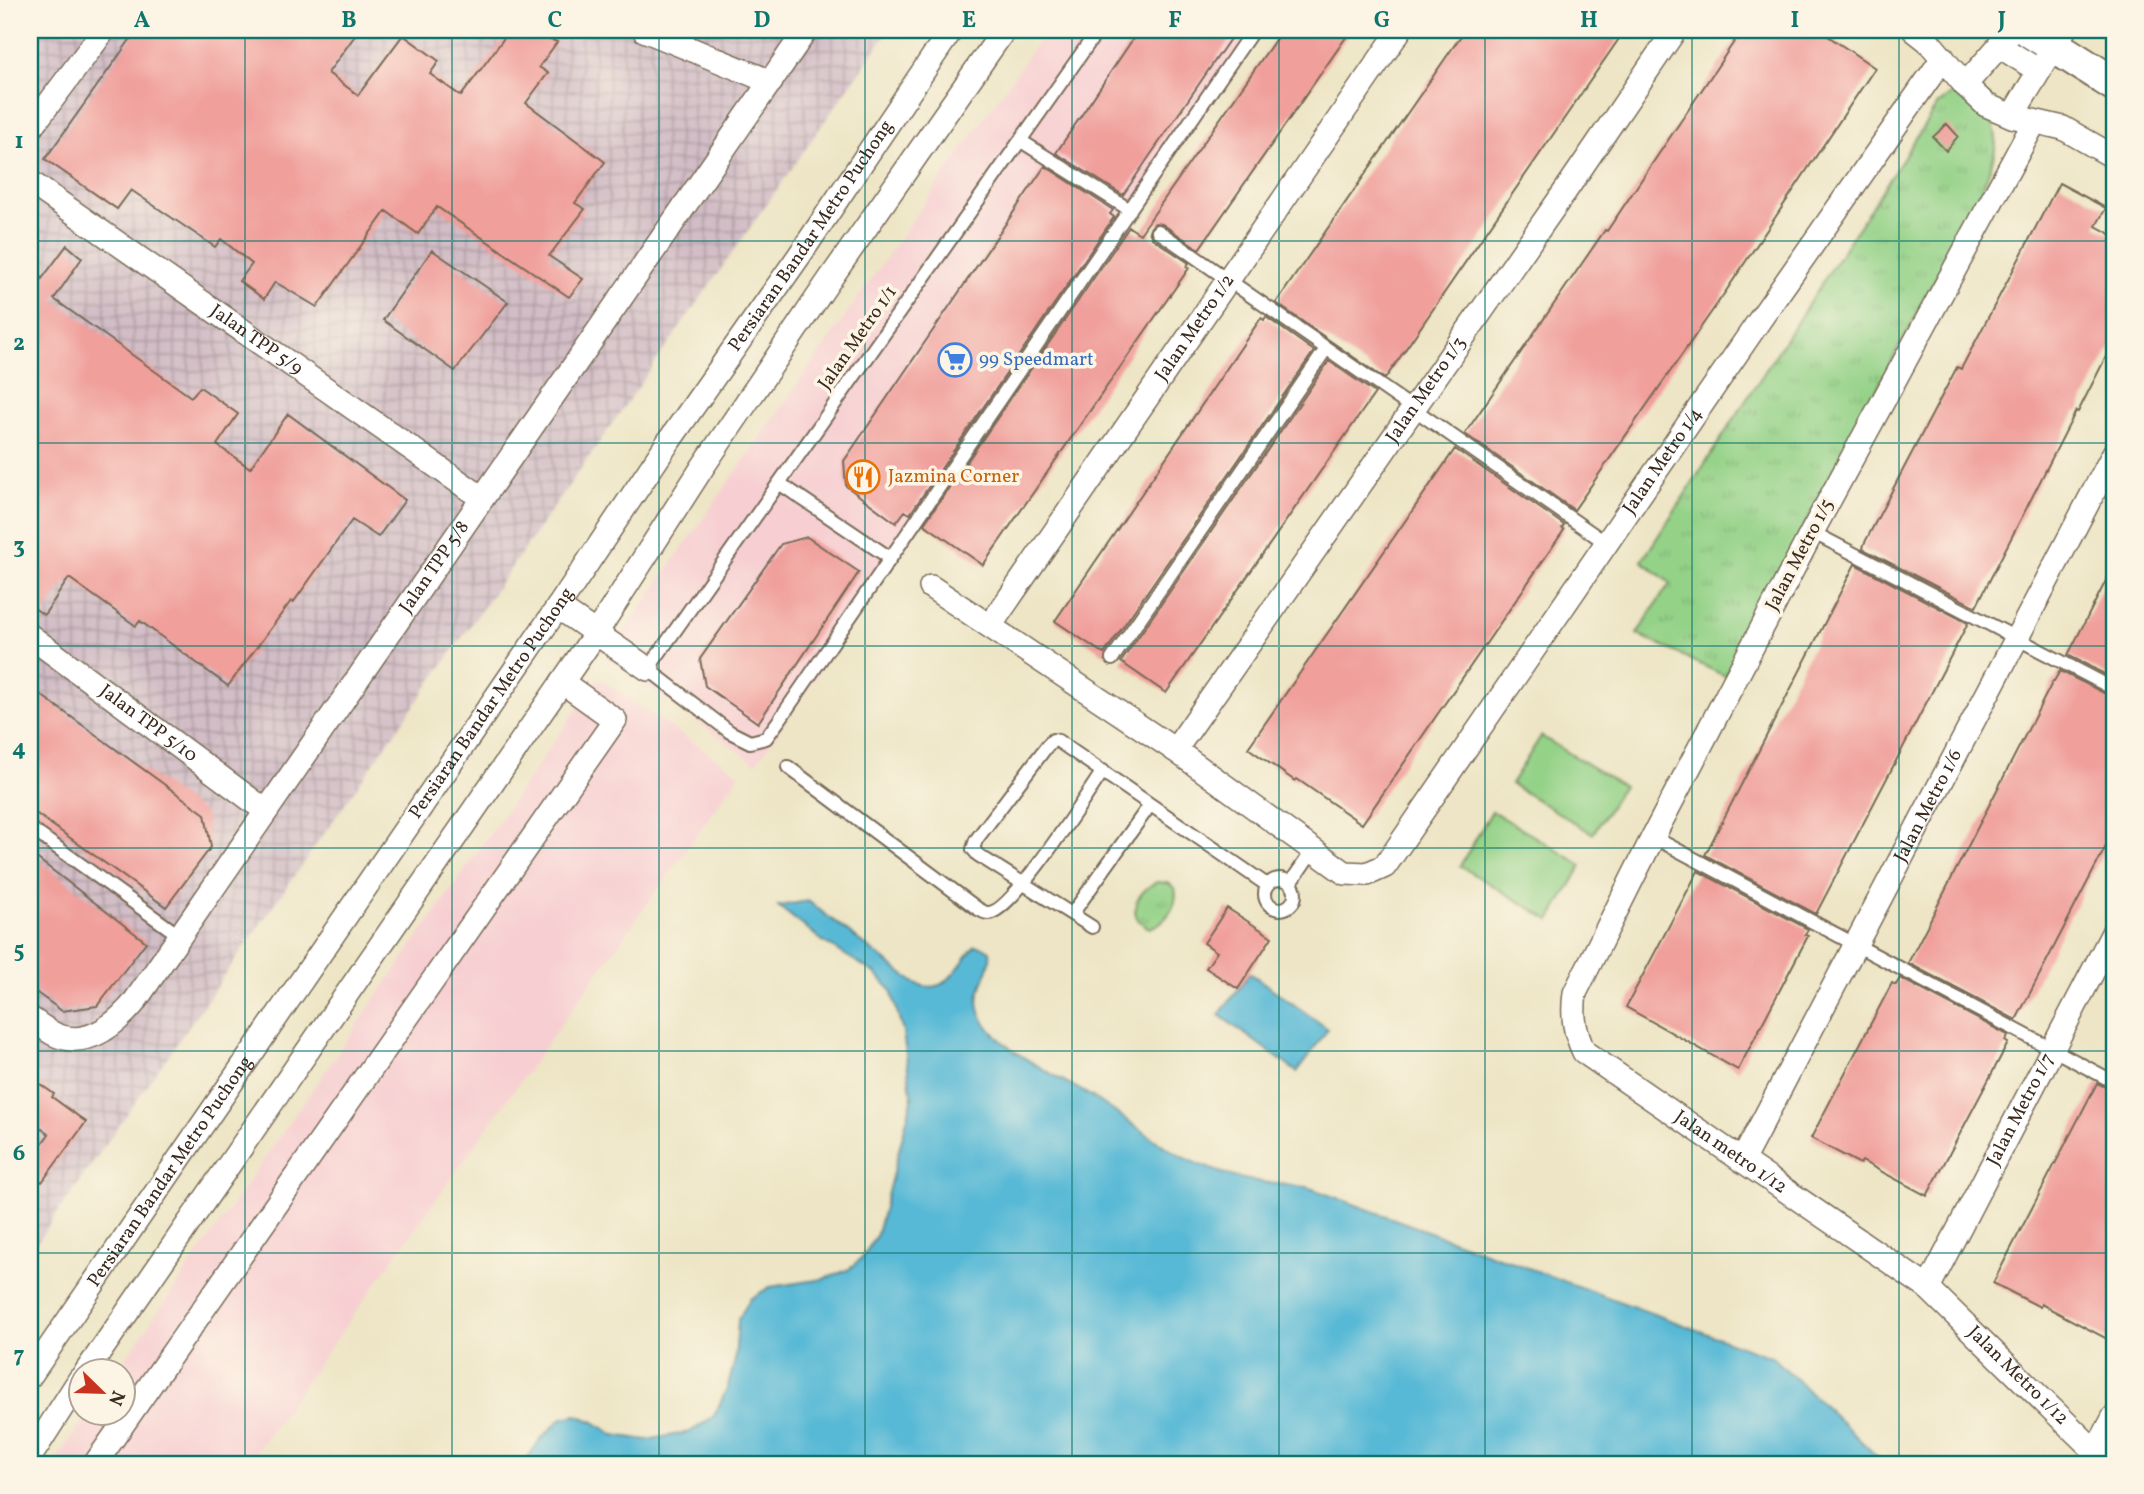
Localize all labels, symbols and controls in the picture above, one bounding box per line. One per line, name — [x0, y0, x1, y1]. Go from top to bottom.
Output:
text: A — [134, 5, 150, 37]
text: B — [341, 5, 357, 37]
text: C — [548, 5, 562, 37]
text: D — [754, 5, 771, 37]
text: E — [962, 5, 976, 37]
text: F — [1168, 5, 1182, 37]
text: G — [1374, 5, 1390, 37]
text: H — [1580, 5, 1598, 37]
text: I — [1791, 5, 1799, 37]
text: J — [1997, 5, 2006, 37]
street label: Persiaran Bandar Metro Puchong — [723, 115, 900, 357]
text: 1 — [14, 126, 24, 158]
street label: Jalan Metro 1/2 — [1149, 269, 1241, 386]
street label: Jalan Metro 1/1 — [812, 281, 904, 395]
street label: Jalan TPP 5/9 — [205, 299, 308, 382]
text: 2 — [13, 328, 25, 360]
street label: Jalan Metro 1/3 — [1380, 332, 1473, 449]
supermarket icon: 99 Speedmart — [936, 341, 974, 379]
place label: 99 Speedmart — [979, 347, 1094, 373]
street label: Jalan Metro 1/4 — [1617, 403, 1709, 520]
restaurant icon: Jazmina Corner — [844, 458, 882, 496]
place label: Jazmina Corner — [888, 464, 1019, 490]
street label: Jalan Metro 1/5 — [1760, 495, 1840, 615]
street label: Jalan TPP 5/8 — [394, 516, 476, 619]
text: 3 — [13, 531, 25, 563]
street label: Persiaran Bandar Metro Puchong — [403, 582, 580, 824]
street label: Jalan TPP 5/10 — [94, 678, 203, 769]
text: 4 — [12, 733, 26, 765]
street label: Jalan Metro 1/6 — [1888, 745, 1969, 867]
text: 5 — [13, 935, 25, 967]
street label: Jalan Metro 1/7 — [1981, 1049, 2061, 1171]
street label: Persiaran Bandar Metro Puchong — [82, 1051, 259, 1292]
street label: Jalan metro 1/12 — [1669, 1104, 1792, 1200]
text: 6 — [13, 1138, 25, 1170]
street label: Jalan Metro 1/12 — [1961, 1320, 2074, 1431]
text: 7 — [14, 1340, 25, 1372]
north arrow — [66, 1358, 136, 1428]
text: N — [101, 1386, 130, 1409]

